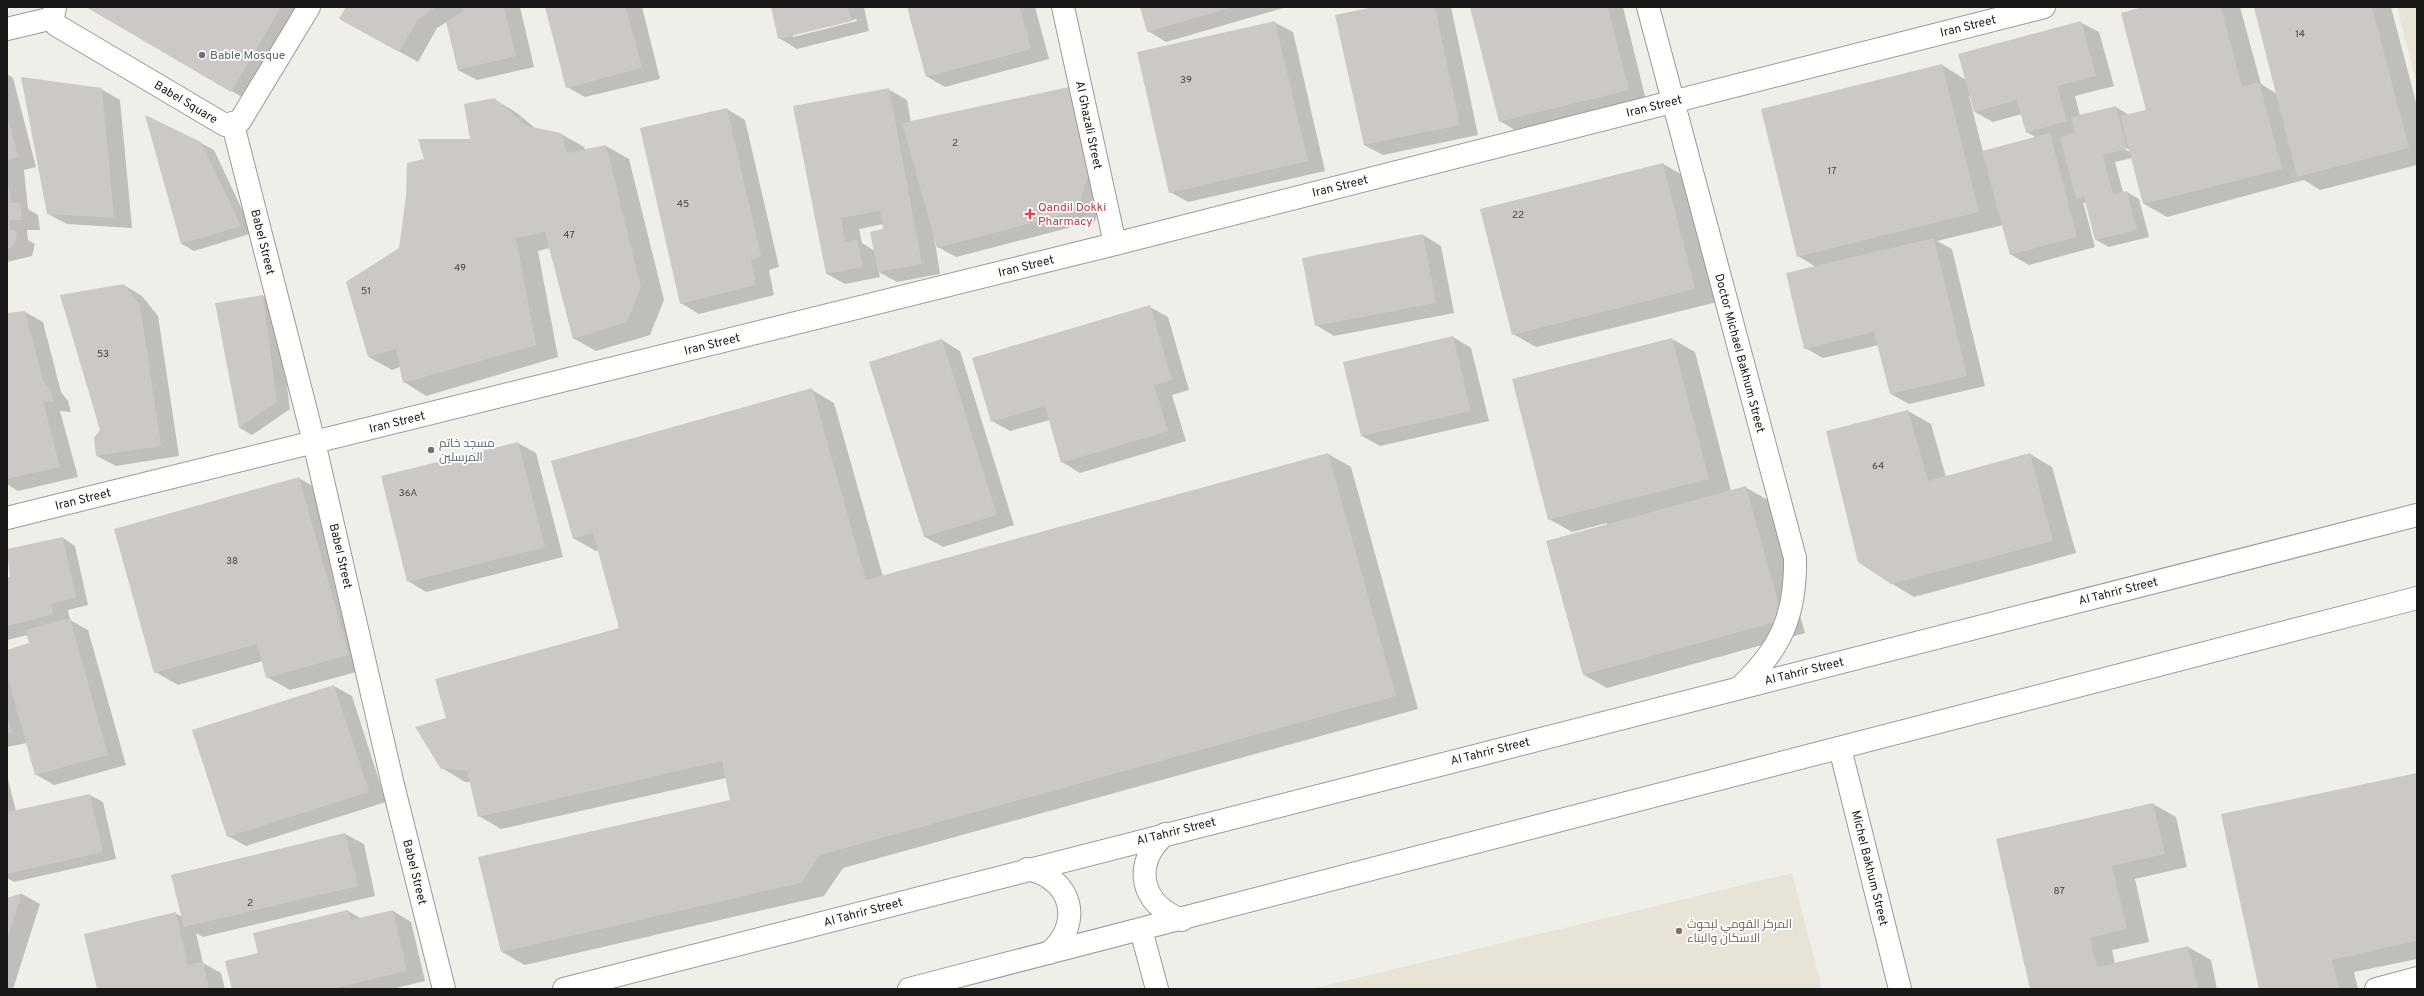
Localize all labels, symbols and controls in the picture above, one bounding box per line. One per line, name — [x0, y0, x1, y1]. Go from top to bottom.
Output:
street label: Iran Street — [1939, 12, 1998, 42]
house number: 14 — [2295, 28, 2305, 41]
place label: Bable Mosque — [210, 48, 285, 64]
marker: Bable Mosque — [197, 50, 207, 60]
house number: 39 — [1180, 74, 1192, 87]
street label: Babel Square — [151, 78, 220, 128]
street label: Al Ghazali Street — [1071, 80, 1105, 171]
street label: Iran Street — [1625, 92, 1684, 122]
house number: 2 — [952, 137, 958, 150]
house number: 17 — [1828, 165, 1836, 178]
street label: Iran Street — [1311, 172, 1370, 202]
house number: 45 — [677, 198, 689, 211]
place label: Qandil Dokki Pharmacy — [1038, 200, 1106, 230]
street label: Babel Street — [246, 208, 278, 277]
marker: Qandil Dokki Pharmacy — [1025, 209, 1035, 219]
house number: 22 — [1512, 209, 1524, 222]
house number: 47 — [563, 229, 575, 242]
street label: Iran Street — [997, 252, 1056, 282]
house number: 49 — [454, 262, 466, 275]
street label: Doctor Michael Bakhum Street — [1710, 272, 1768, 435]
house number: 51 — [361, 285, 371, 298]
street label: Iran Street — [683, 330, 742, 360]
house number: 53 — [97, 348, 109, 361]
street label: Iran Street — [368, 408, 427, 438]
place label: مسجد خاتم المرسلين — [439, 436, 495, 466]
marker: مسجد خاتم المرسلين — [426, 445, 436, 455]
house number: 64 — [1872, 460, 1884, 473]
street label: Iran Street — [54, 485, 113, 515]
house number: 36A — [399, 487, 417, 500]
street label: Babel Street — [325, 522, 355, 591]
house number: 38 — [226, 555, 238, 568]
street label: Al Tahrir Street — [2077, 574, 2160, 610]
street label: Al Tahrir Street — [1763, 654, 1846, 690]
street label: Al Tahrir Street — [1449, 734, 1532, 770]
street label: Michel Bakhum Street — [1847, 809, 1891, 928]
street label: Al Tahrir Street — [1135, 814, 1218, 850]
street label: Babel Street — [398, 838, 430, 907]
house number: 87 — [2053, 885, 2065, 898]
street label: Al Tahrir Street — [822, 895, 905, 931]
house number: 2 — [247, 897, 253, 910]
place label: المركز القومي لبحوث الاسكان والبناء — [1687, 917, 1792, 947]
marker: المركز القومي لبحوث الاسكان والبناء — [1674, 926, 1684, 936]

